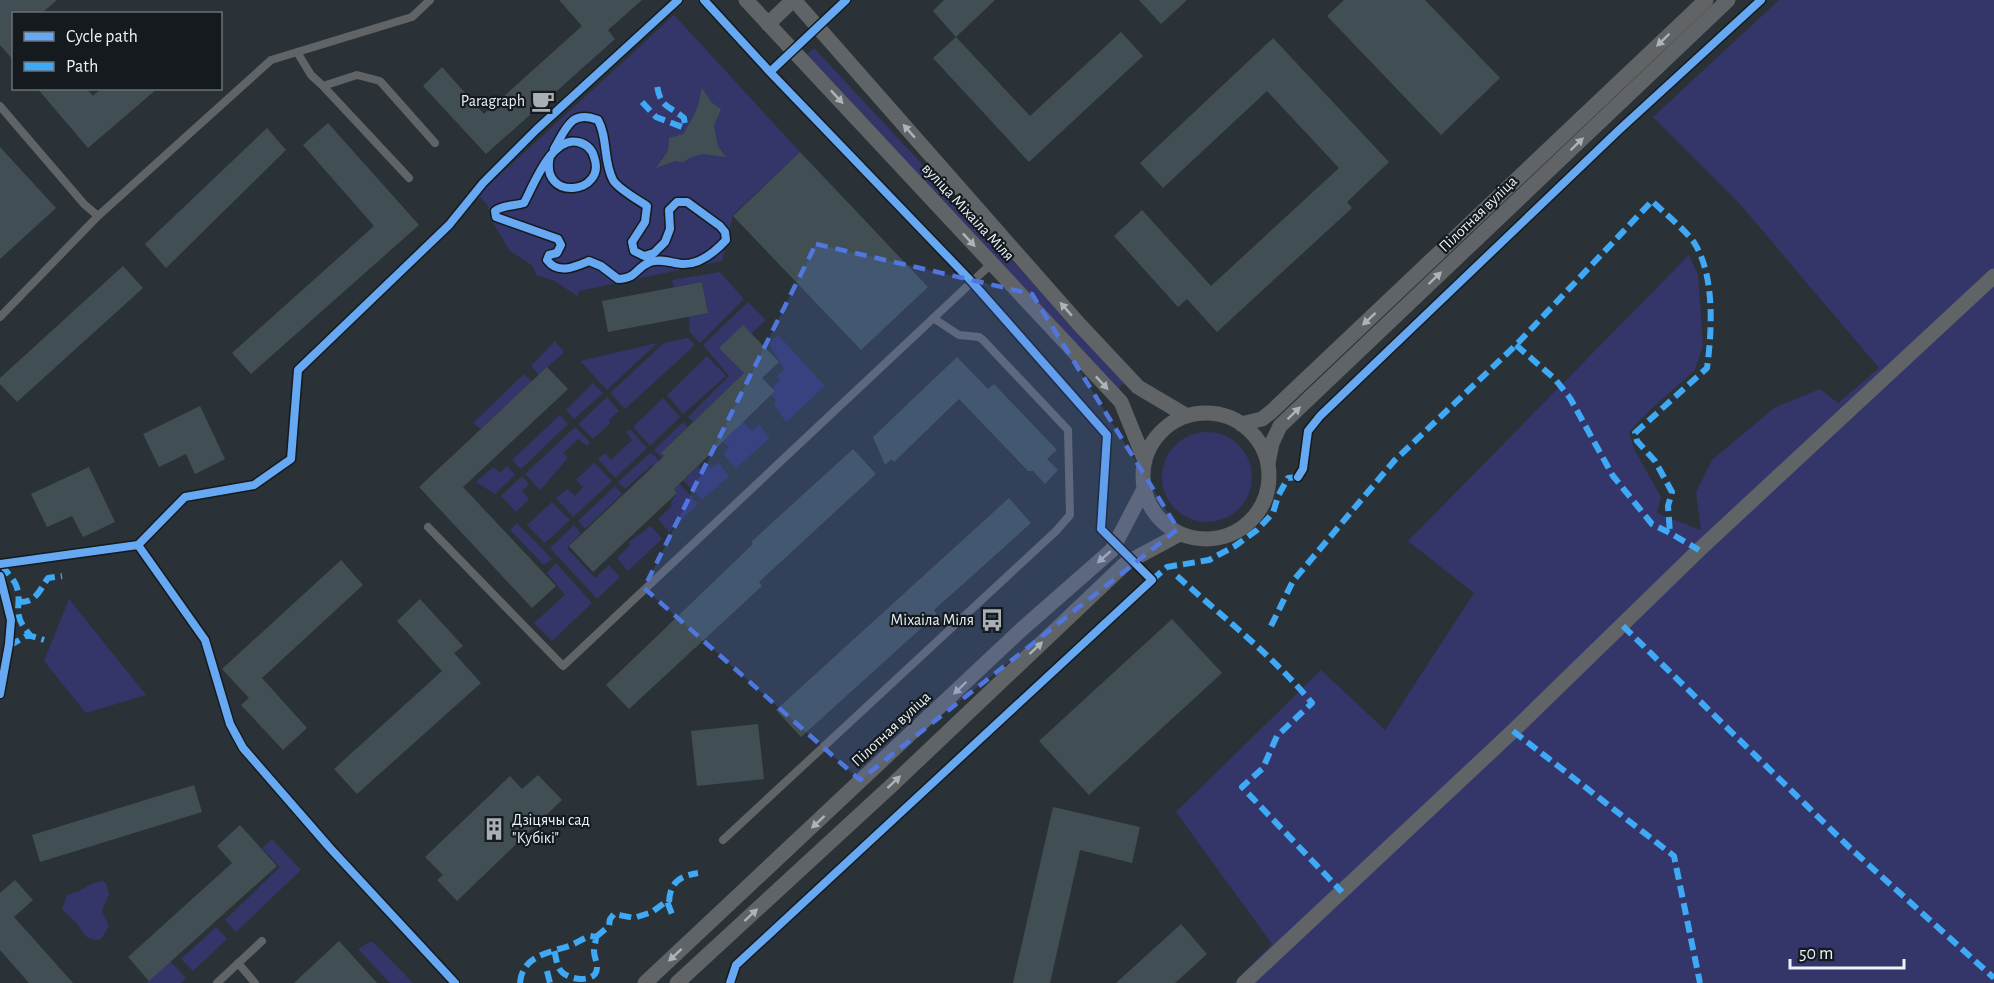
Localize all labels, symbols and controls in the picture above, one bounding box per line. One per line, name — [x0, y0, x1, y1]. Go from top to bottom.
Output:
legend — [12, 12, 222, 90]
text: Cycle path — [66, 28, 138, 46]
one-way arrow — [1657, 33, 1671, 47]
text: Path — [66, 58, 98, 76]
cafe icon: Paragraph — [530, 88, 556, 114]
one-way arrow — [829, 90, 843, 104]
place label: Paragraph — [461, 93, 525, 109]
one-way arrow — [903, 124, 916, 139]
one-way arrow — [1569, 137, 1584, 151]
street label: вуліца Міхаіла Міля — [918, 160, 1017, 265]
street label: Пілотная вуліца — [1436, 173, 1521, 256]
one-way arrow — [962, 233, 976, 247]
one-way arrow — [1428, 272, 1442, 286]
one-way arrow — [1060, 302, 1073, 317]
one-way arrow — [1362, 312, 1377, 326]
one-way arrow — [1095, 375, 1109, 389]
one-way arrow — [1287, 406, 1301, 420]
one-way arrow — [1097, 550, 1112, 563]
bus stop icon: Міхаіла Міля — [979, 607, 1005, 633]
place label: Міхаіла Міля — [890, 612, 974, 628]
one-way arrow — [1028, 642, 1042, 656]
one-way arrow — [952, 681, 967, 695]
street label: Пілотная вуліца — [848, 688, 934, 770]
one-way arrow — [886, 776, 901, 789]
place label: Дзіцячы сад "Кубікі" — [512, 812, 590, 847]
one-way arrow — [810, 815, 825, 829]
building icon: Дзіцячы сад "Кубікі" — [481, 816, 507, 842]
one-way arrow — [743, 909, 758, 922]
scale bar — [1790, 932, 1904, 970]
text: 50 m — [1799, 945, 1833, 963]
one-way arrow — [668, 948, 683, 961]

